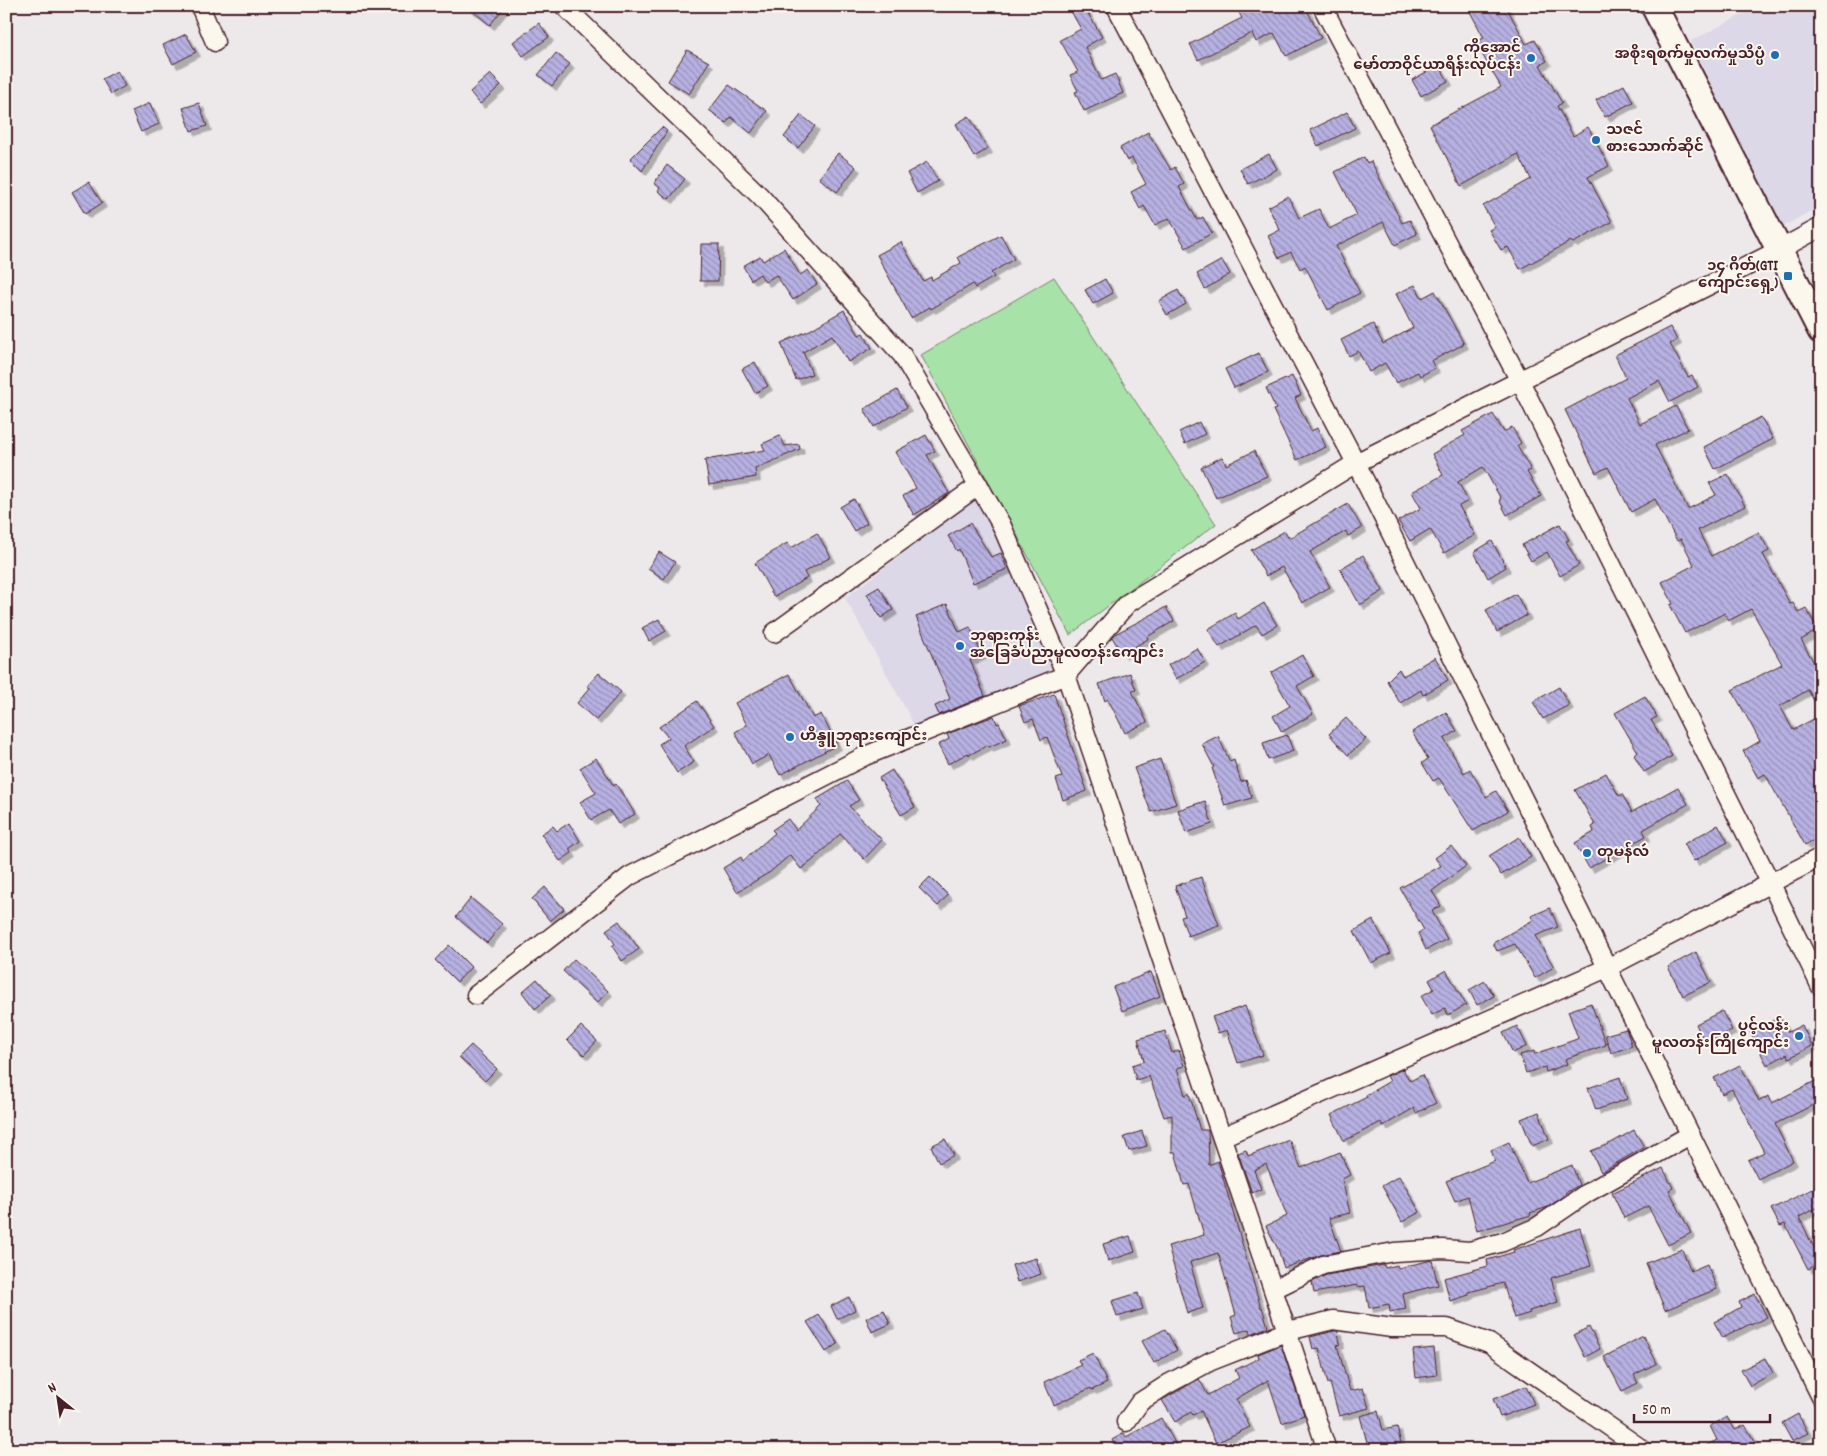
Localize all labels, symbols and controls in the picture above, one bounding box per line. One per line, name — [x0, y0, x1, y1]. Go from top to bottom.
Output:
place label: ကိုအောင် မော်တာဝိုင်ယာရိန်းလုပ်ငန်း — [1353, 37, 1521, 77]
place label: အစိုးရစက်မှုလက်မှုသိပ္ပံ — [1615, 43, 1765, 66]
marker: အစိုးရစက်မှုလက်မှုသိပ္ပံ — [1769, 49, 1781, 61]
marker: ကိုအောင် မော်တာဝိုင်ယာရိန်းလုပ်ငန်း — [1525, 52, 1537, 64]
place label: သဇင် စားသောက်ဆိုင် — [1606, 119, 1704, 159]
marker: သဇင် စားသောက်ဆိုင် — [1590, 134, 1602, 146]
place label: ၁၄ ဂိတ်(GTI ကျောင်းရှေ့) — [1698, 255, 1778, 295]
marker: ၁၄ ဂိတ်(GTI ကျောင်းရှေ့) — [1782, 270, 1794, 282]
place label: ဘုရားကုန်း အခြေခံပညာမူလတန်းကျောင်း — [970, 625, 1164, 665]
marker: ဘုရားကုန်း အခြေခံပညာမူလတန်းကျောင်း — [954, 640, 966, 652]
place label: ဟိန္ဒူဘုရားကျောင်း — [800, 725, 927, 748]
marker: ဟိန္ဒူဘုရားကျောင်း — [784, 731, 796, 743]
place label: တုမန်လဴ — [1597, 841, 1649, 864]
marker: တုမန်လဴ — [1581, 847, 1593, 859]
place label: ပွင့်လန်း မူလတန်းကြိုကျောင်း — [1652, 1015, 1789, 1055]
marker: ပွင့်လန်း မူလတန်းကြိုကျောင်း — [1793, 1030, 1805, 1042]
north arrow — [32, 1374, 82, 1424]
text: N — [45, 1378, 61, 1399]
scale bar — [1634, 1391, 1771, 1423]
text: 50 m — [1642, 1400, 1671, 1422]

